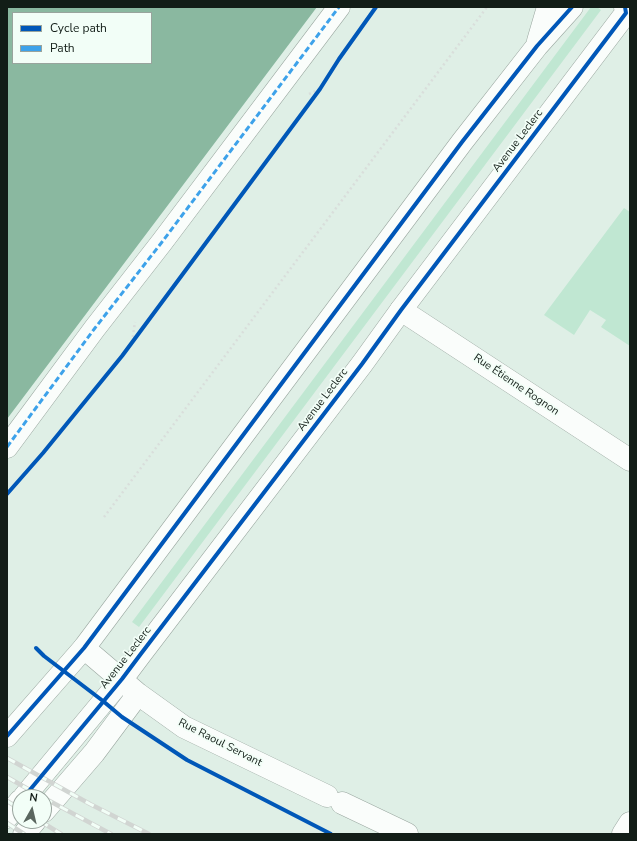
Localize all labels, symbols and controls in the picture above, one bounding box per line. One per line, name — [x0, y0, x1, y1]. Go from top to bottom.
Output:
legend — [12, 12, 152, 64]
text: Cycle path — [50, 20, 107, 36]
text: Path — [50, 40, 75, 56]
street label: Avenue Leclerc — [490, 107, 546, 175]
street label: Rue Étienne Rognon — [471, 351, 561, 419]
street label: Avenue Leclerc — [295, 366, 351, 434]
street label: Avenue Leclerc — [98, 624, 154, 692]
street label: Rue Raoul Servant — [176, 716, 264, 770]
north arrow — [12, 789, 52, 829]
text: N — [28, 790, 39, 806]

